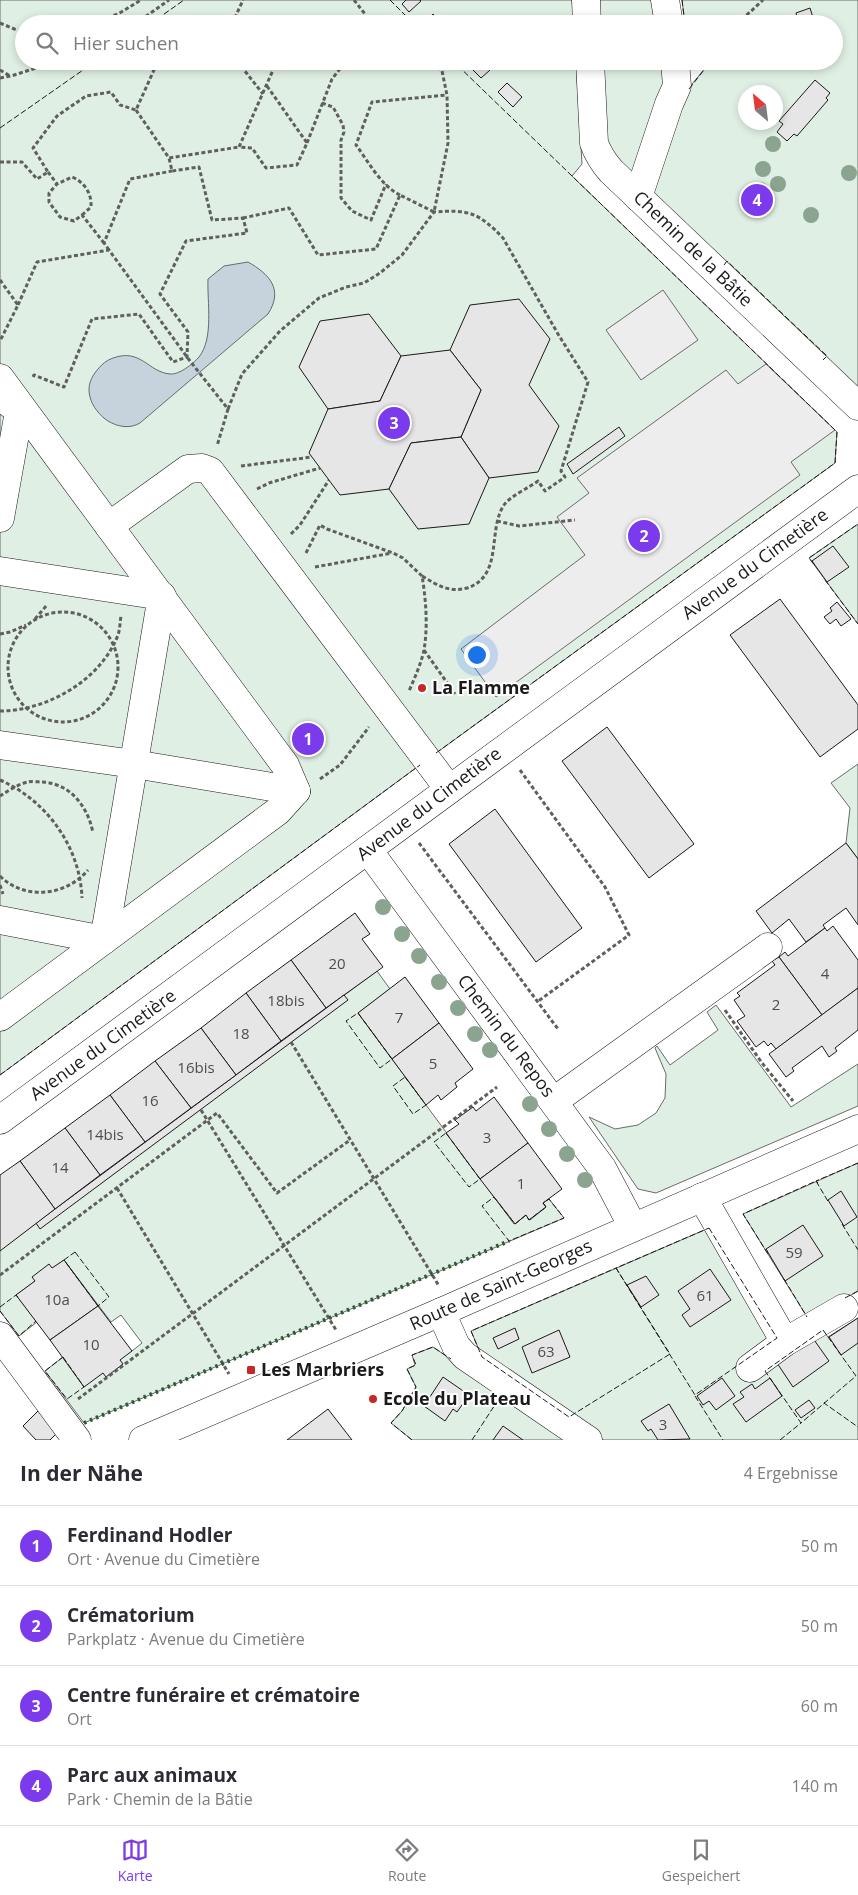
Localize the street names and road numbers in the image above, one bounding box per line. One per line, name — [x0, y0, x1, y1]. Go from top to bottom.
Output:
street label: Chemin de la Bâtie — [629, 185, 759, 311]
street label: Avenue du Cimetière — [676, 502, 832, 624]
street label: Avenue du Cimetière — [351, 741, 506, 866]
street label: Chemin du Repos — [453, 969, 561, 1102]
street label: Avenue du Cimetière — [24, 983, 180, 1105]
street label: Route de Saint-Georges — [406, 1233, 596, 1335]

